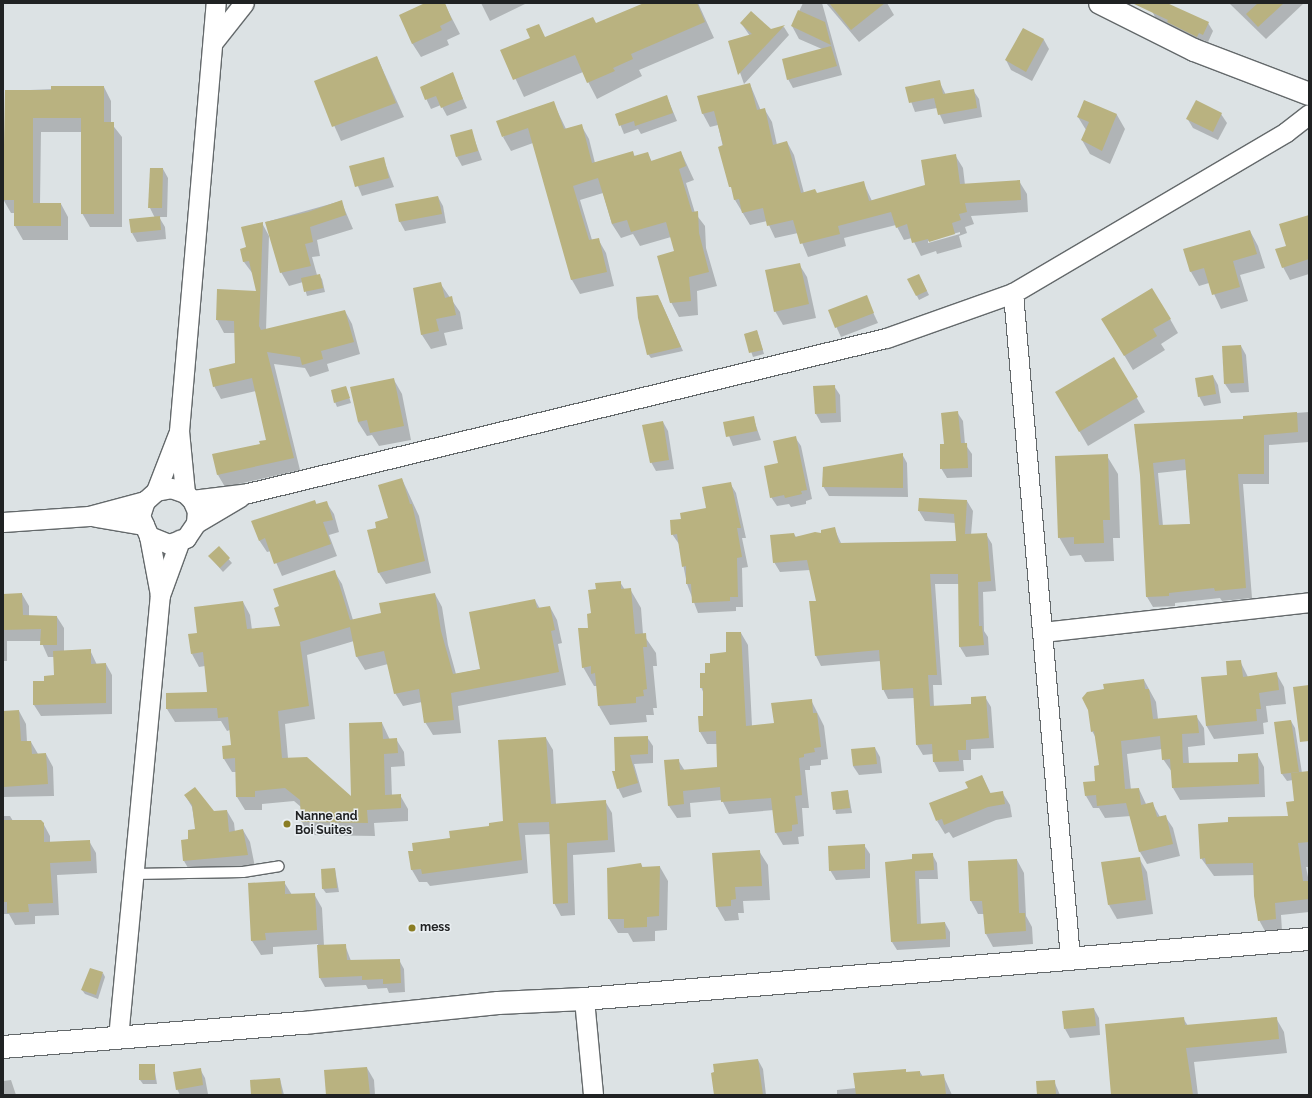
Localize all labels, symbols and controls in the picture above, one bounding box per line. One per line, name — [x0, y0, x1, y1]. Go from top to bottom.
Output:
place label: Nanne and Boi Suites — [295, 810, 357, 838]
marker: Nanne and Boi Suites — [282, 819, 292, 829]
place label: mess — [420, 921, 450, 935]
marker: mess — [407, 923, 417, 933]

